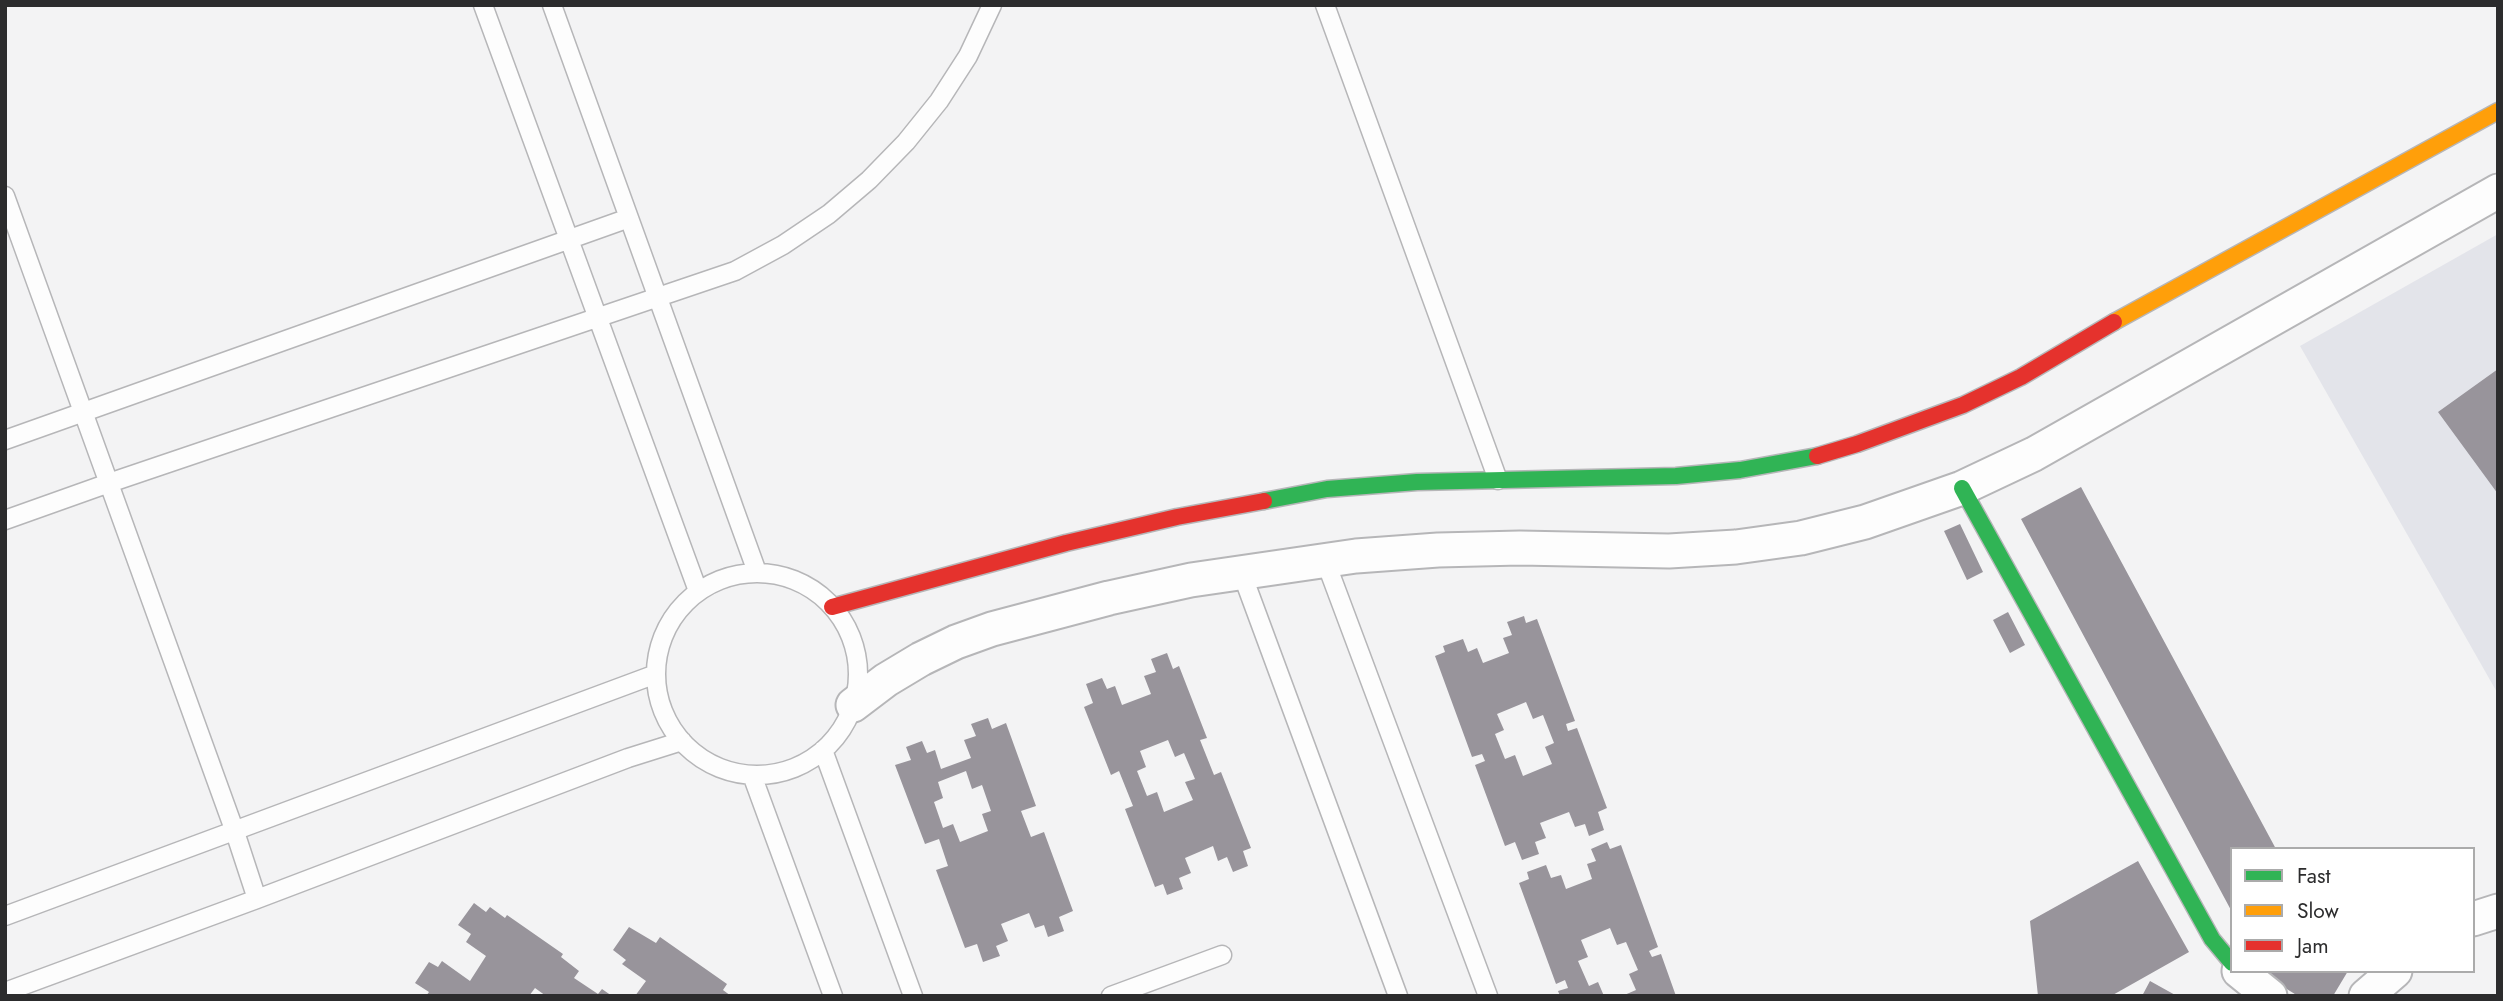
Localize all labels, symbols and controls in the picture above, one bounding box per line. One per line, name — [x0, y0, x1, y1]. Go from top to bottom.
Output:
legend — [2230, 847, 2475, 973]
text: Fast — [2297, 861, 2330, 891]
text: Slow — [2297, 896, 2339, 926]
text: Jam — [2297, 931, 2329, 961]

